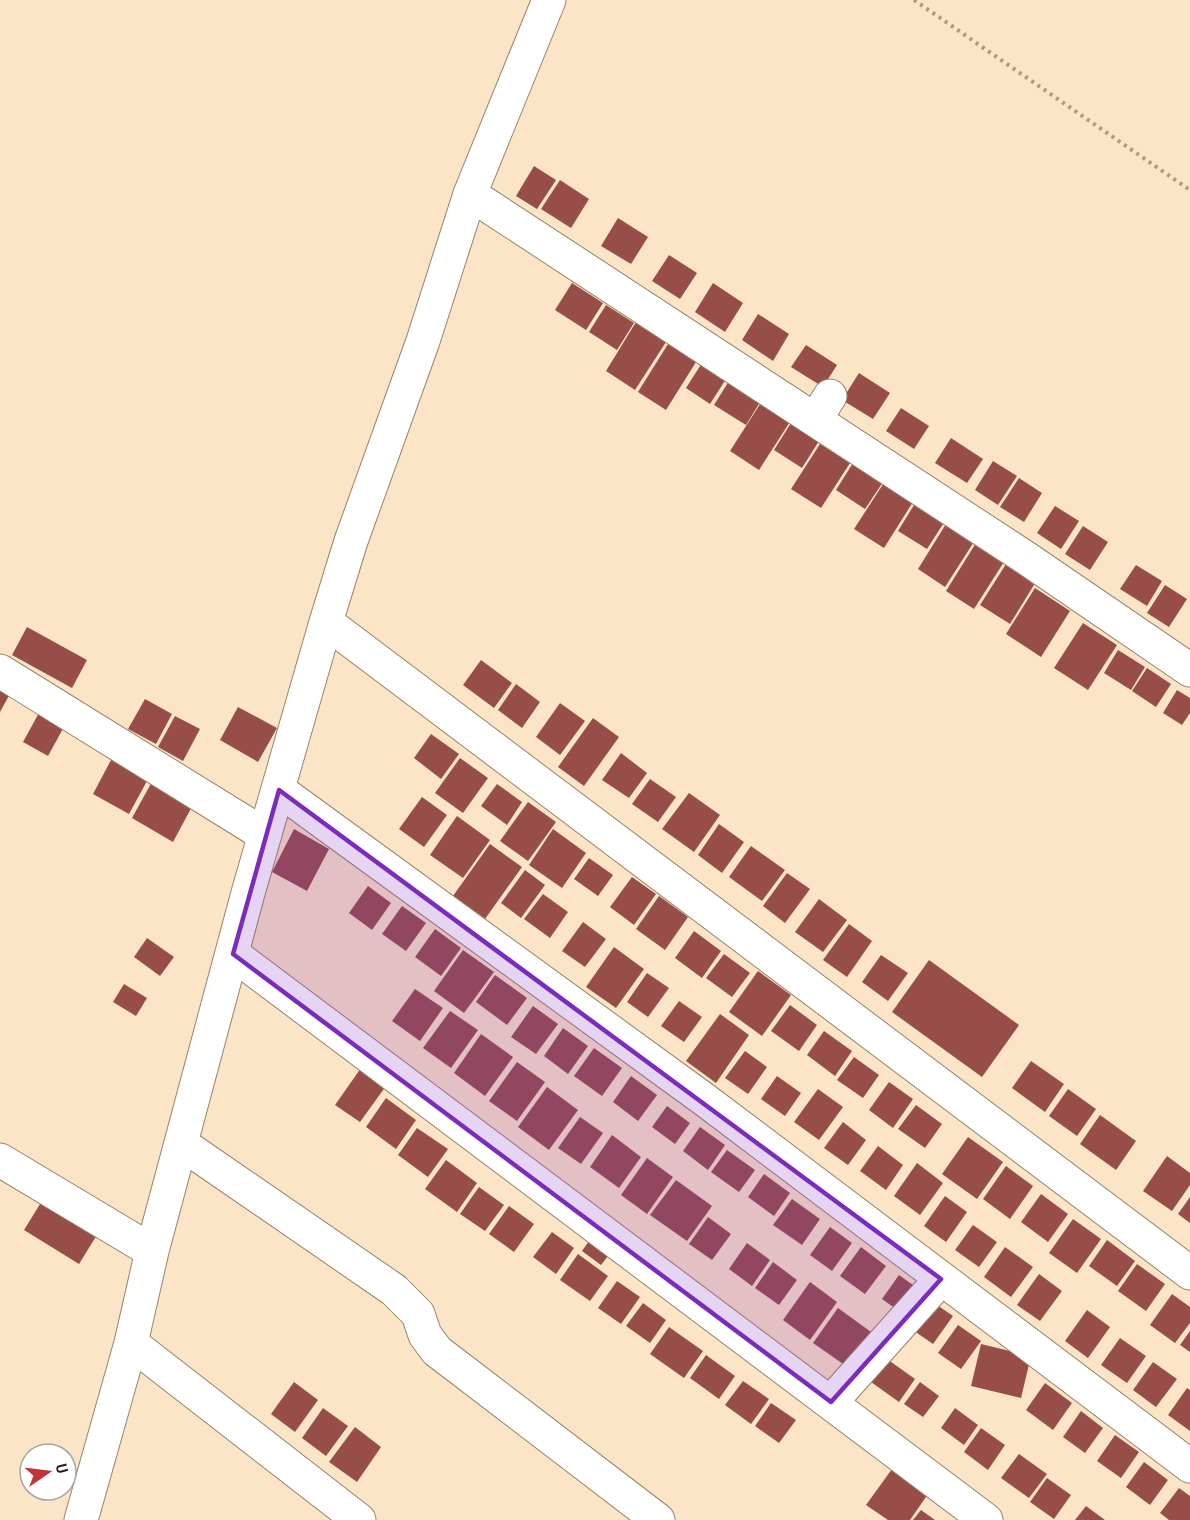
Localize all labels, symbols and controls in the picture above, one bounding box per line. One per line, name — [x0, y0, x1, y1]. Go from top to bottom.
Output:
north arrow — [18, 1442, 78, 1502]
text: U — [51, 1461, 74, 1476]

